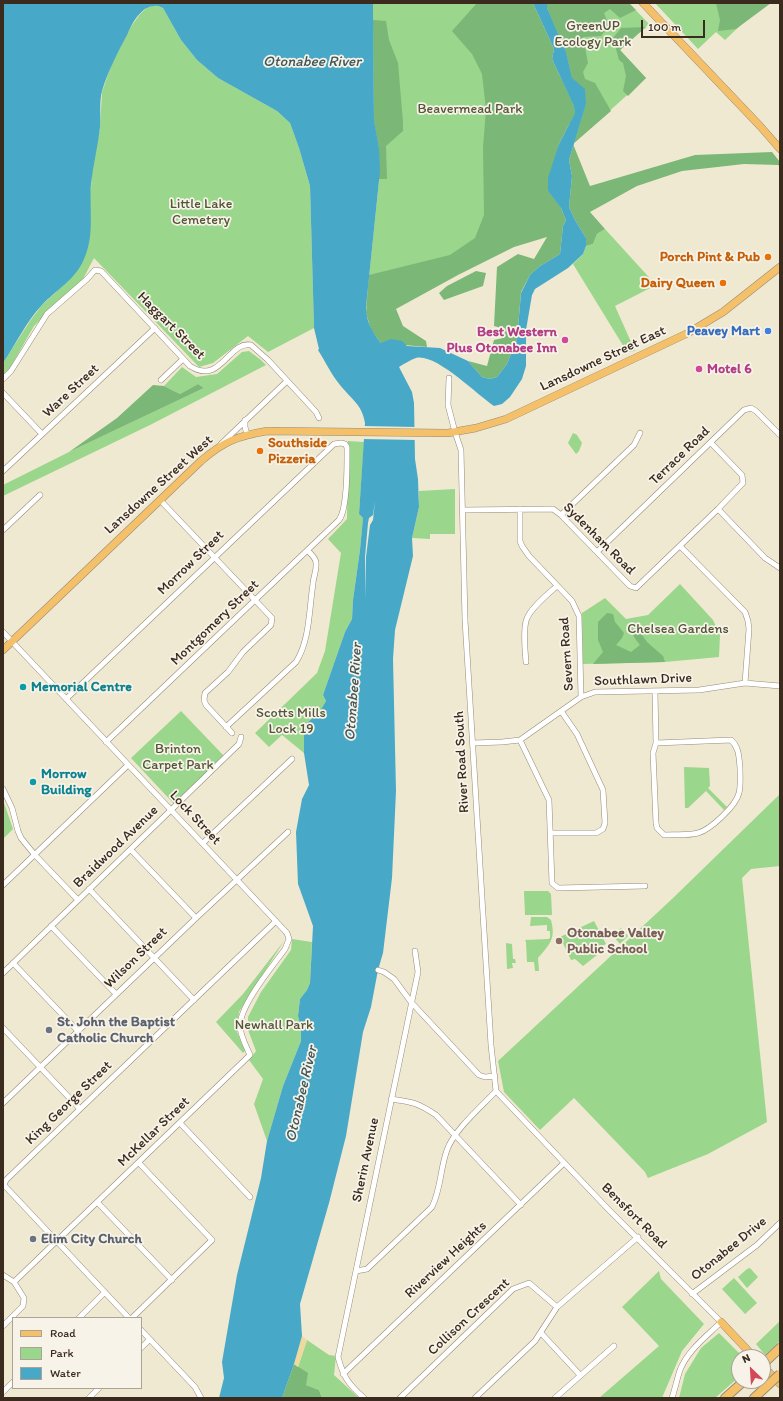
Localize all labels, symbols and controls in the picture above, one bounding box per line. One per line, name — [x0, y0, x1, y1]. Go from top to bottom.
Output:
scale bar — [643, 12, 707, 38]
park label: GreenUP Ecology Park — [555, 18, 631, 50]
text: 100 m — [648, 20, 681, 34]
water label: Otonabee River — [263, 53, 361, 71]
park label: Beavermead Park — [418, 101, 522, 117]
park label: Little Lake Cemetery — [170, 196, 232, 228]
place label: Porch Pint & Pub — [660, 249, 760, 265]
marker: Porch Pint & Pub — [763, 252, 773, 262]
place label: Dairy Queen — [640, 275, 715, 291]
marker: Dairy Queen — [718, 278, 728, 288]
street label: Haggart Street — [134, 289, 208, 363]
street label: Lansdowne Street East — [537, 322, 669, 396]
place label: Peavey Mart — [687, 323, 760, 339]
place label: Best Western Plus Otonabee Inn — [446, 324, 557, 356]
marker: Peavey Mart — [763, 326, 773, 336]
marker: Best Western Plus Otonabee Inn — [560, 335, 570, 345]
street label: Ware Street — [39, 361, 103, 421]
place label: Motel 6 — [707, 361, 752, 377]
marker: Motel 6 — [694, 364, 704, 374]
street label: Terrace Road — [646, 423, 714, 489]
street label: Lansdowne Street West — [101, 432, 217, 538]
place label: Southside Pizzeria — [268, 435, 327, 468]
marker: Southside Pizzeria — [255, 446, 265, 456]
street label: Sydenham Road — [559, 499, 639, 579]
street label: Morrow Street — [154, 527, 228, 599]
street label: Montgomery Street — [167, 577, 263, 669]
street label: Severn Road — [556, 616, 578, 692]
park label: Chelsea Gardens — [627, 621, 729, 637]
water label: Otonabee River — [342, 643, 366, 741]
street label: Southlawn Drive — [594, 670, 692, 690]
place label: Memorial Centre — [31, 679, 132, 695]
marker: Memorial Centre — [18, 682, 28, 692]
park label: Scotts Mills Lock 19 — [256, 705, 326, 738]
street label: River Road South — [451, 711, 473, 813]
park label: Brinton Carpet Park — [142, 741, 214, 774]
place label: Morrow Building — [41, 766, 91, 798]
marker: Morrow Building — [28, 777, 38, 787]
street label: Lock Street — [166, 787, 224, 849]
street label: Braidwood Avenue — [70, 802, 162, 892]
street label: Wilson Street — [101, 924, 171, 992]
place label: Otonabee Valley Public School — [567, 925, 664, 958]
marker: Otonabee Valley Public School — [554, 936, 564, 946]
place label: St. John the Baptist Catholic Church — [57, 1014, 175, 1046]
park label: Newhall Park — [235, 1017, 313, 1033]
marker: St. John the Baptist Catholic Church — [44, 1025, 54, 1035]
water label: Otonabee River — [282, 1044, 322, 1144]
street label: King George Street — [22, 1057, 116, 1149]
street label: McKellar Street — [115, 1093, 193, 1171]
street label: Sherin Avenue — [349, 1116, 383, 1204]
street label: Bensfort Road — [598, 1180, 670, 1252]
street label: Otonabee Drive — [688, 1213, 770, 1285]
street label: Riverview Heights — [402, 1218, 490, 1302]
place label: Elim City Church — [41, 1231, 142, 1247]
marker: Elim City Church — [28, 1234, 38, 1244]
street label: Collison Crescent — [425, 1275, 513, 1359]
legend — [12, 1317, 142, 1389]
text: Road — [50, 1326, 76, 1340]
text: Park — [50, 1346, 74, 1360]
north arrow — [731, 1349, 771, 1389]
text: N — [740, 1351, 752, 1366]
text: Water — [50, 1366, 81, 1380]

